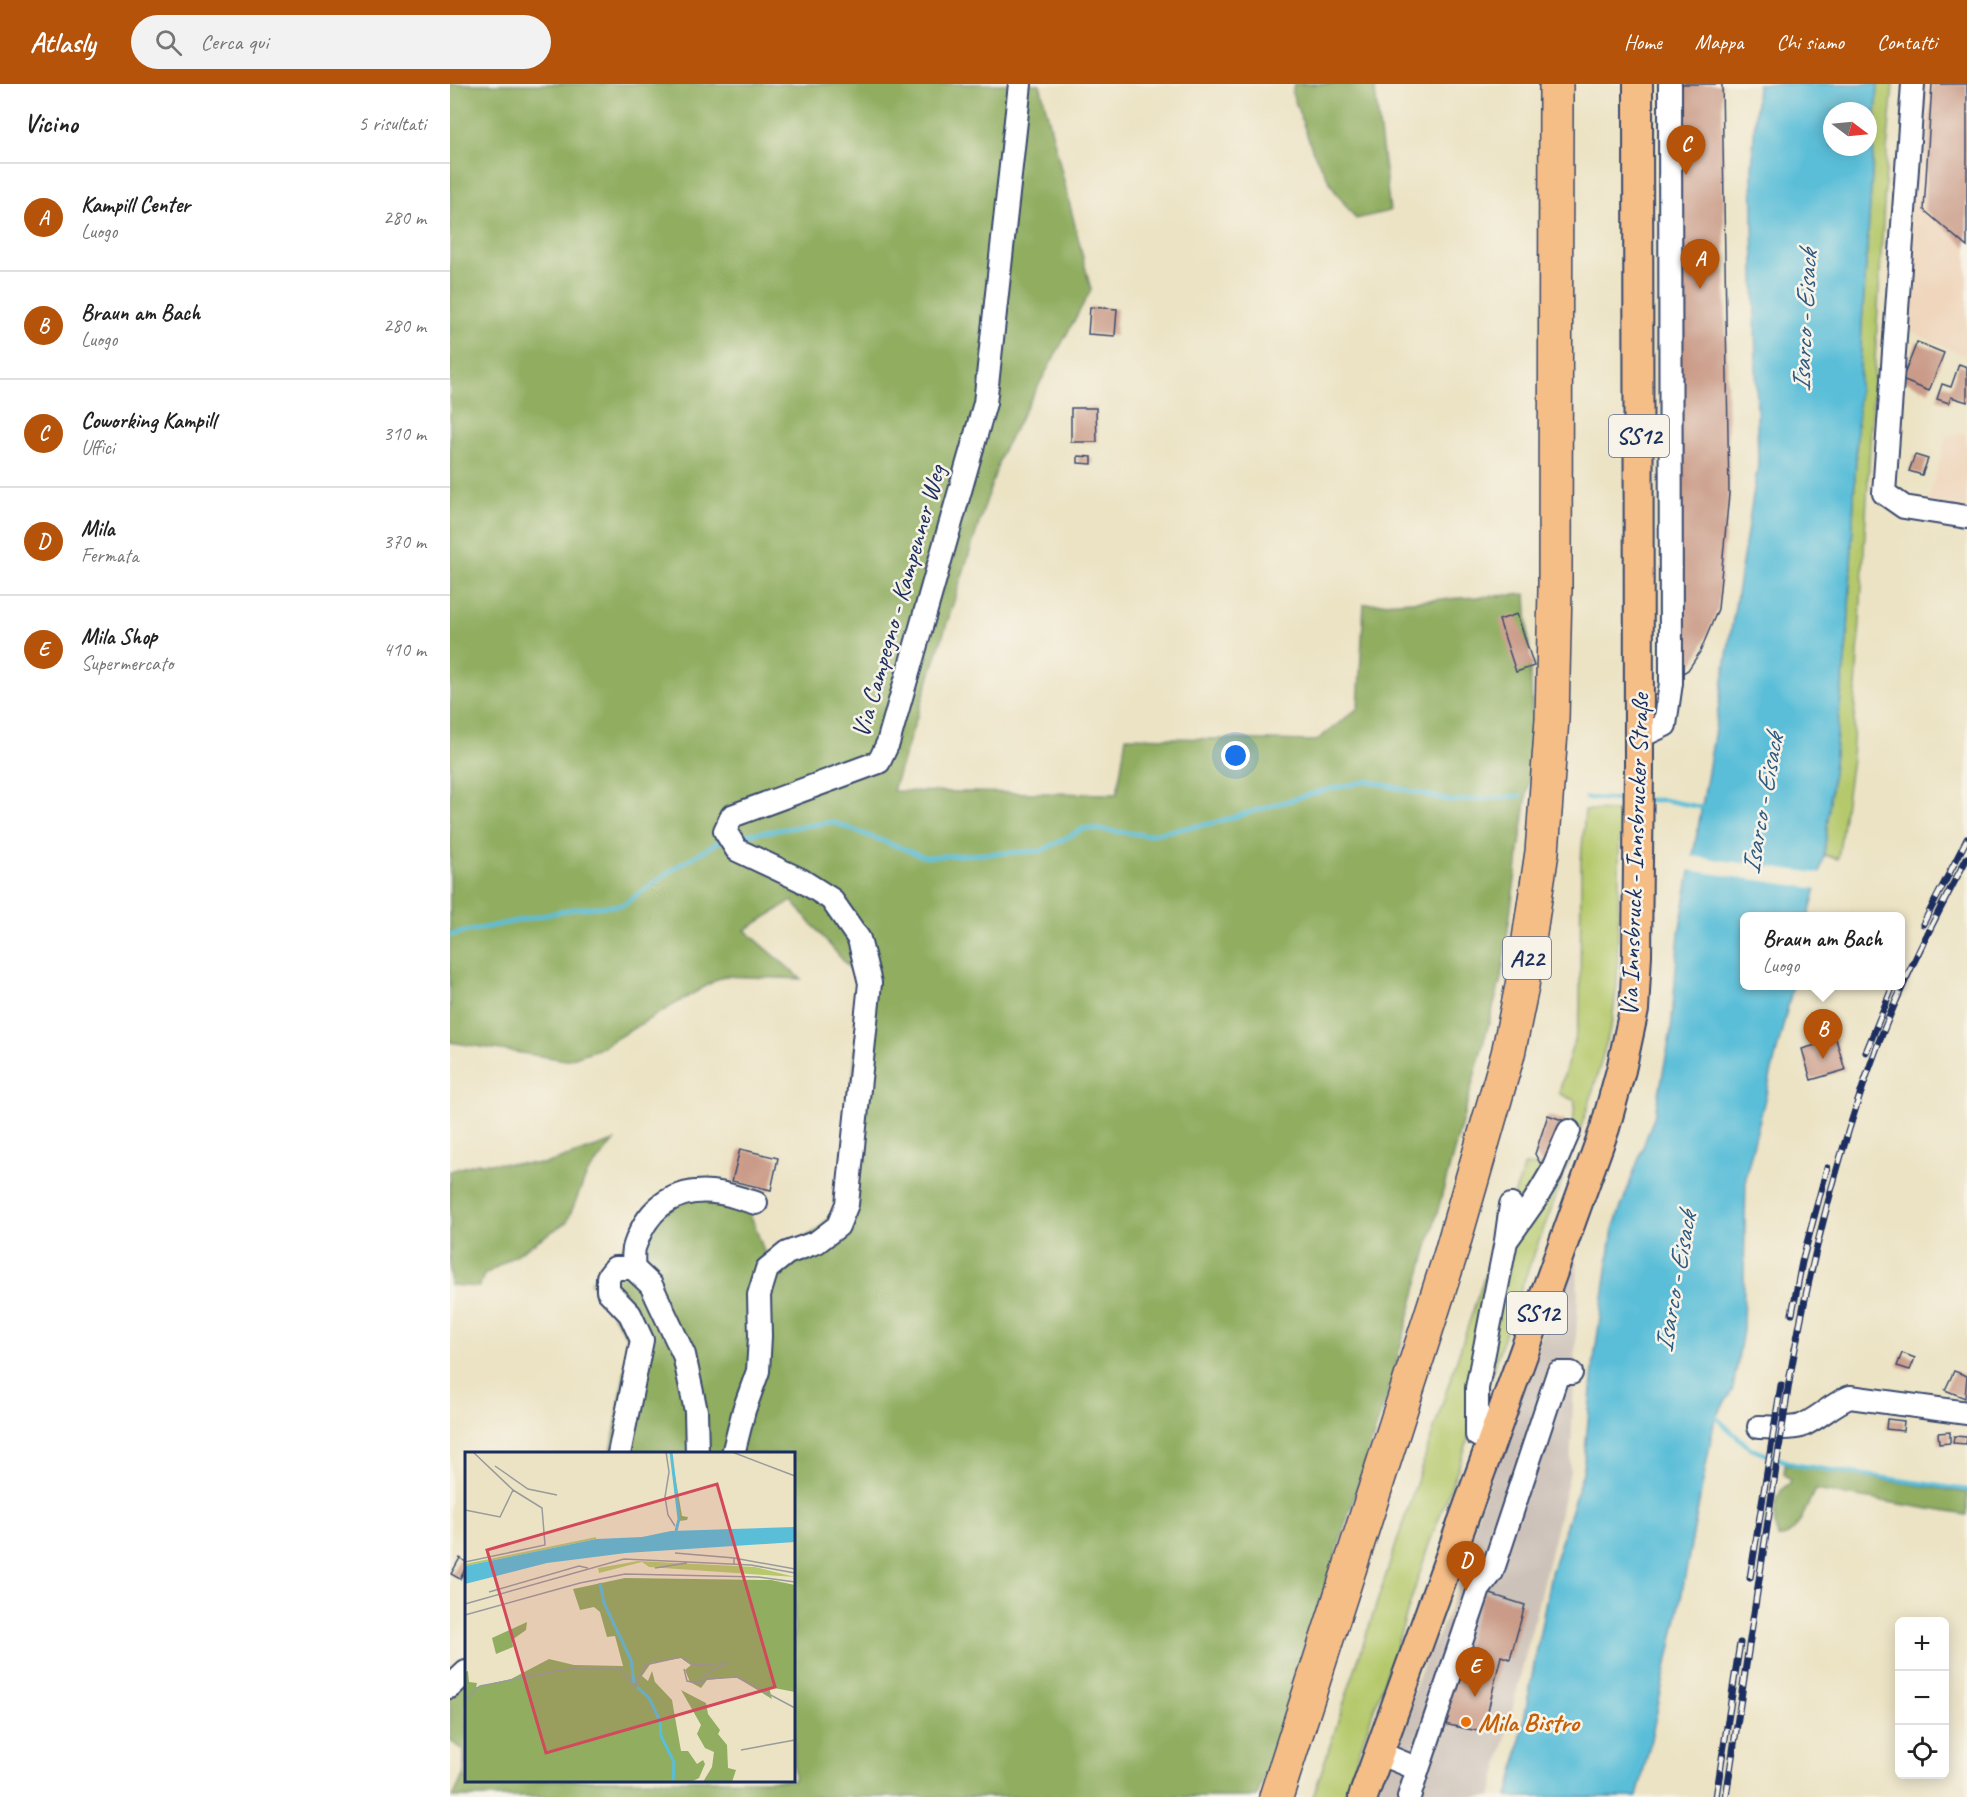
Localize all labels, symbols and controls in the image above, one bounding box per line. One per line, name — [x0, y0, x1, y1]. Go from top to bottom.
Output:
search box — [131, 15, 551, 69]
text: Atlasly — [30, 25, 95, 60]
icon: search — [152, 26, 185, 59]
text: Cerca qui — [200, 28, 268, 56]
text: Home — [1624, 29, 1662, 55]
text: Mappa — [1695, 29, 1743, 55]
text: Chi siamo — [1776, 29, 1844, 55]
text: Contatti — [1877, 29, 1937, 55]
north arrow — [1823, 102, 1877, 156]
text: Vicino — [24, 107, 78, 140]
text: 5 risultati — [358, 111, 426, 136]
pin: C — [1666, 126, 1706, 175]
text: Kampill Center — [81, 191, 190, 219]
text: A — [38, 205, 49, 230]
text: 280 m — [383, 205, 426, 230]
text: Luogo — [81, 219, 117, 244]
pin: A — [1680, 240, 1720, 289]
water label: Isarco - Eisack — [1783, 244, 1825, 393]
text: Braun am Bach — [81, 299, 200, 327]
text: B — [38, 313, 49, 338]
text: 280 m — [383, 313, 426, 338]
text: Luogo — [81, 327, 117, 352]
text: Coworking Kampill — [81, 407, 216, 435]
road number: SS12 — [1609, 415, 1669, 457]
text: C — [39, 421, 48, 446]
text: 310 m — [383, 421, 426, 446]
text: Uffici — [81, 435, 115, 460]
street label: Via Campegno - Kampenner Weg — [844, 459, 954, 741]
text: Mila — [81, 515, 115, 543]
text: D — [38, 529, 49, 554]
text: 370 m — [383, 529, 426, 554]
text: Fermata — [81, 543, 139, 568]
text: Mila Shop — [81, 623, 157, 651]
text: E — [38, 637, 49, 662]
text: 410 m — [383, 637, 426, 662]
text: Supermercato — [81, 651, 173, 676]
street label: Via Innsbruck - Innsbrucker Straße — [1612, 690, 1657, 1017]
water label: Isarco - Eisack — [1733, 726, 1792, 877]
your location — [1221, 741, 1250, 770]
popup — [1740, 912, 1905, 990]
text: Braun am Bach — [1763, 925, 1882, 953]
road number: A22 — [1503, 937, 1551, 979]
text: Luogo — [1763, 953, 1799, 978]
pin: B — [1804, 1010, 1842, 1059]
water label: Isarco - Eisack — [1646, 1204, 1705, 1355]
road number: SS12 — [1507, 1292, 1567, 1334]
inset map — [465, 1452, 795, 1782]
pin: D — [1446, 1542, 1486, 1591]
map controls — [1895, 1617, 1949, 1779]
button: + — [1895, 1617, 1949, 1671]
pin: E — [1456, 1648, 1494, 1697]
button: − — [1895, 1671, 1949, 1725]
place label: Mila Bistro — [1478, 1706, 1581, 1739]
marker: Mila Bistro — [1459, 1715, 1473, 1729]
button: locate — [1895, 1725, 1949, 1779]

